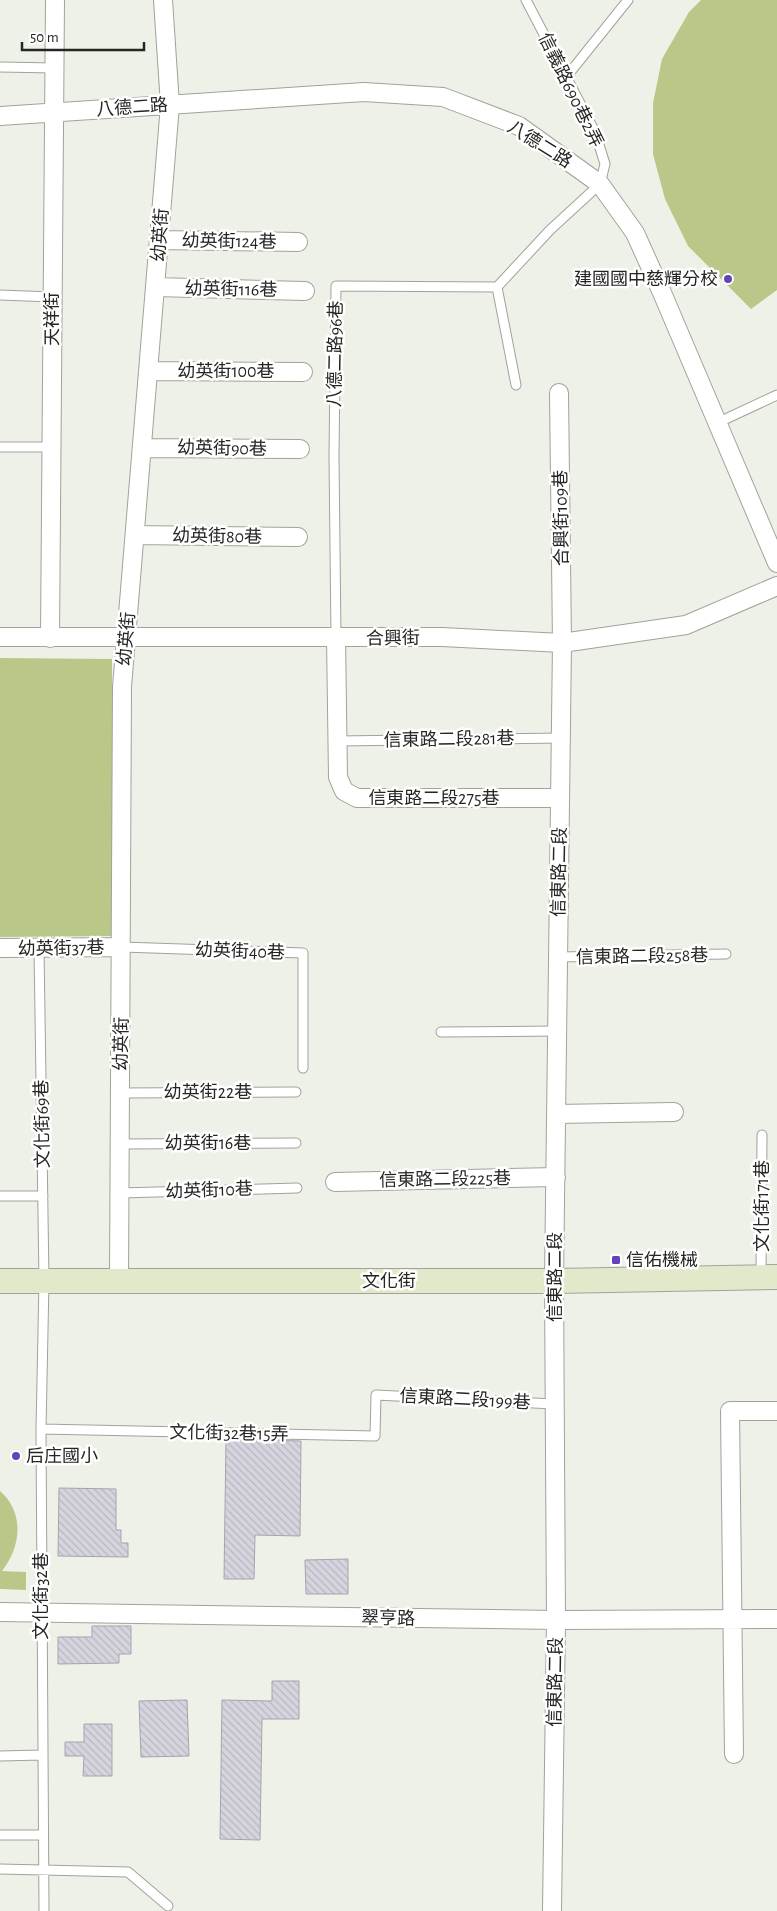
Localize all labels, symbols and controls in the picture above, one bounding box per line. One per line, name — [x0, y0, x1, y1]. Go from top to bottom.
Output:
scale bar — [22, 20, 145, 52]
text: 50 m — [30, 30, 59, 45]
street label: 信義路690巷2弄 — [535, 30, 607, 150]
street label: 八德二路 — [95, 95, 169, 119]
street label: 八德二路 — [504, 116, 576, 172]
street label: 幼英街 — [148, 207, 172, 263]
street label: 幼英街124巷 — [181, 230, 277, 252]
place label: 建國國中慈輝分校 — [574, 269, 718, 289]
marker: 建國國中慈輝分校 — [722, 273, 734, 285]
street label: 幼英街116巷 — [184, 278, 278, 300]
street label: 天祥街 — [42, 292, 62, 346]
street label: 八德二路96巷 — [324, 300, 346, 408]
street label: 幼英街100巷 — [177, 361, 275, 381]
street label: 幼英街90巷 — [177, 437, 267, 459]
street label: 合興街109巷 — [550, 470, 572, 566]
street label: 幼英街80巷 — [172, 525, 262, 547]
street label: 幼英街 — [114, 611, 138, 667]
street label: 合興街 — [366, 628, 420, 648]
street label: 信東路二段281巷 — [383, 728, 515, 750]
street label: 信東路二段275巷 — [368, 788, 500, 808]
street label: 信東路二段 — [548, 827, 570, 917]
street label: 幼英街37巷 — [17, 937, 105, 959]
street label: 幼英街40巷 — [195, 939, 285, 963]
street label: 信東路二段258巷 — [576, 945, 708, 967]
street label: 幼英街 — [111, 1017, 131, 1071]
street label: 文化街69巷 — [31, 1079, 53, 1169]
street label: 幼英街22巷 — [164, 1082, 252, 1102]
street label: 幼英街16巷 — [165, 1133, 251, 1153]
street label: 文化街171巷 — [752, 1160, 772, 1252]
street label: 信東路二段225巷 — [379, 1168, 511, 1190]
street label: 幼英街10巷 — [165, 1178, 253, 1202]
street label: 信東路二段 — [545, 1232, 565, 1322]
place label: 信佑機械 — [626, 1250, 698, 1270]
marker: 信佑機械 — [610, 1254, 622, 1266]
street label: 文化街 — [362, 1271, 416, 1291]
street label: 信東路二段199巷 — [399, 1386, 531, 1412]
street label: 文化街32巷15弄 — [169, 1422, 289, 1444]
place label: 后庄國小 — [26, 1446, 98, 1466]
marker: 后庄國小 — [10, 1450, 22, 1462]
street label: 文化街32巷 — [31, 1552, 51, 1640]
street label: 翠亨路 — [361, 1608, 415, 1628]
street label: 信東路二段 — [544, 1637, 566, 1727]

